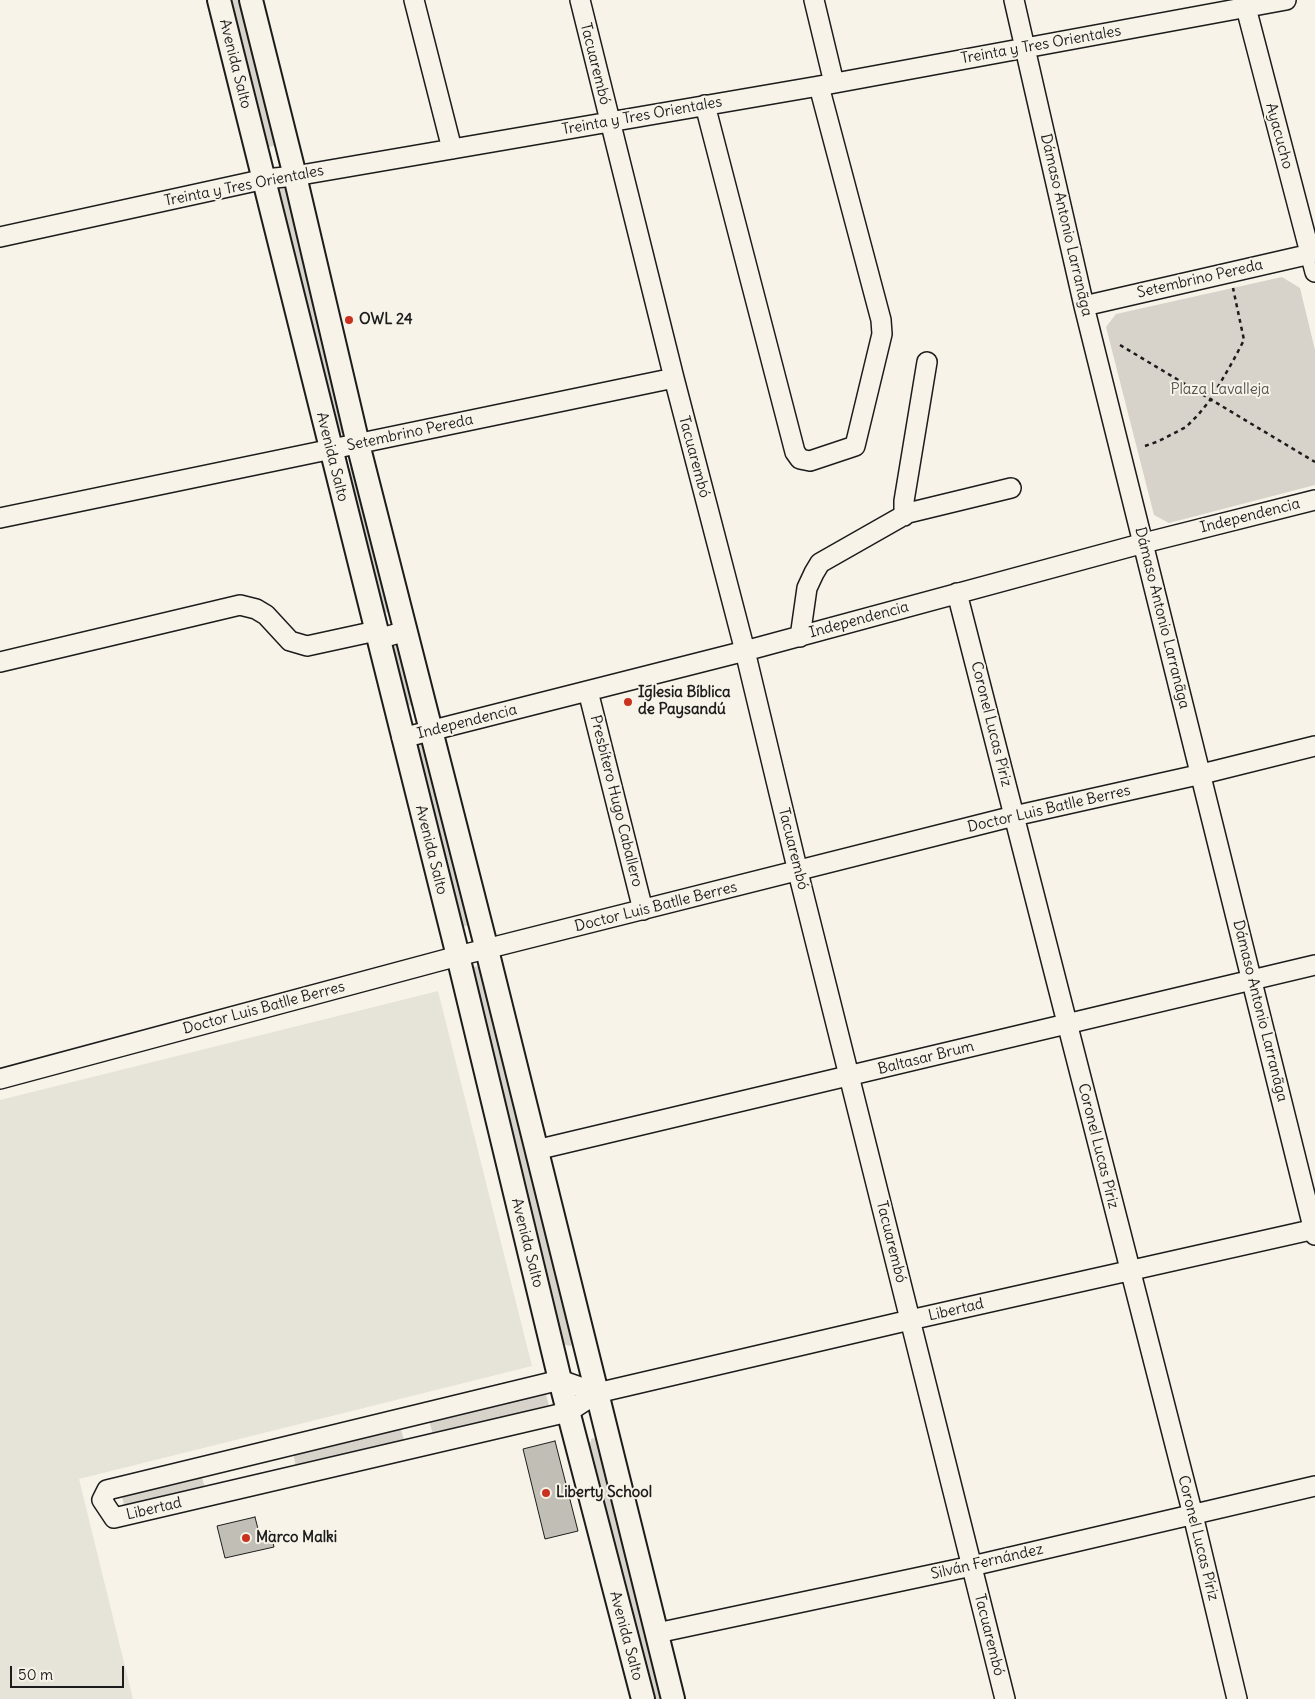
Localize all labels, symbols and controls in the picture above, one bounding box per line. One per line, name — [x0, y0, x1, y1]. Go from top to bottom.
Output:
street label: Avenida Salto — [215, 17, 255, 111]
street label: Tacuarembó — [576, 21, 614, 107]
street label: Treinta y Tres Orientales — [959, 22, 1123, 68]
street label: Treinta y Tres Orientales — [560, 93, 724, 139]
street label: Ayacucho — [1262, 101, 1296, 171]
street label: Dámaso Antonio Larranãga — [1036, 132, 1096, 318]
street label: Treinta y Tres Orientales — [163, 162, 325, 210]
street label: Setembrino Pereda — [1135, 256, 1265, 302]
place label: OWL 24 — [359, 311, 413, 329]
marker: OWL 24 — [343, 314, 355, 326]
park label: Plaza Lavalleja — [1170, 381, 1270, 399]
street label: Avenida Salto — [312, 410, 352, 504]
street label: Setembrino Pereda — [345, 411, 475, 455]
street label: Tacuarembó — [674, 414, 714, 500]
street label: Independencia — [1198, 495, 1302, 537]
street label: Dámaso Antonio Larranãga — [1131, 525, 1193, 711]
street label: Independencia — [807, 598, 911, 642]
street label: Coronel Lucas Píriz — [967, 660, 1015, 788]
place label: Iglesia Bíblica de Paysandú — [638, 684, 731, 719]
marker: Iglesia Bíblica de Paysandú — [622, 696, 634, 708]
street label: Independencia — [415, 701, 519, 743]
street label: Presbítero Hugo Caballero — [586, 713, 646, 889]
street label: Doctor Luis Batlle Berres — [966, 781, 1132, 837]
street label: Avenida Salto — [411, 803, 451, 897]
street label: Tacuarembó — [774, 806, 812, 892]
street label: Doctor Luis Batlle Berres — [573, 878, 739, 936]
street label: Dámaso Antonio Larranãga — [1229, 918, 1291, 1104]
street label: Doctor Luis Batlle Berres — [181, 978, 347, 1038]
street label: Baltasar Brum — [876, 1037, 976, 1079]
street label: Coronel Lucas Píriz — [1074, 1082, 1122, 1210]
street label: Avenida Salto — [507, 1196, 547, 1290]
street label: Tacuarembó — [872, 1199, 910, 1285]
street label: Libertad — [927, 1295, 985, 1325]
street label: Coronel Lucas Píriz — [1174, 1474, 1222, 1602]
place label: Liberty School — [556, 1484, 652, 1502]
marker: Liberty School — [540, 1487, 552, 1499]
street label: Libertad — [125, 1494, 183, 1524]
place label: Marco Malki — [256, 1529, 337, 1547]
marker: Marco Malki — [240, 1532, 252, 1544]
street label: Silván Fernández — [929, 1540, 1045, 1584]
street label: Avenida Salto — [605, 1589, 647, 1683]
street label: Tacuarembó — [970, 1592, 1008, 1678]
scale bar — [12, 1656, 126, 1688]
text: 50 m — [18, 1665, 53, 1684]

